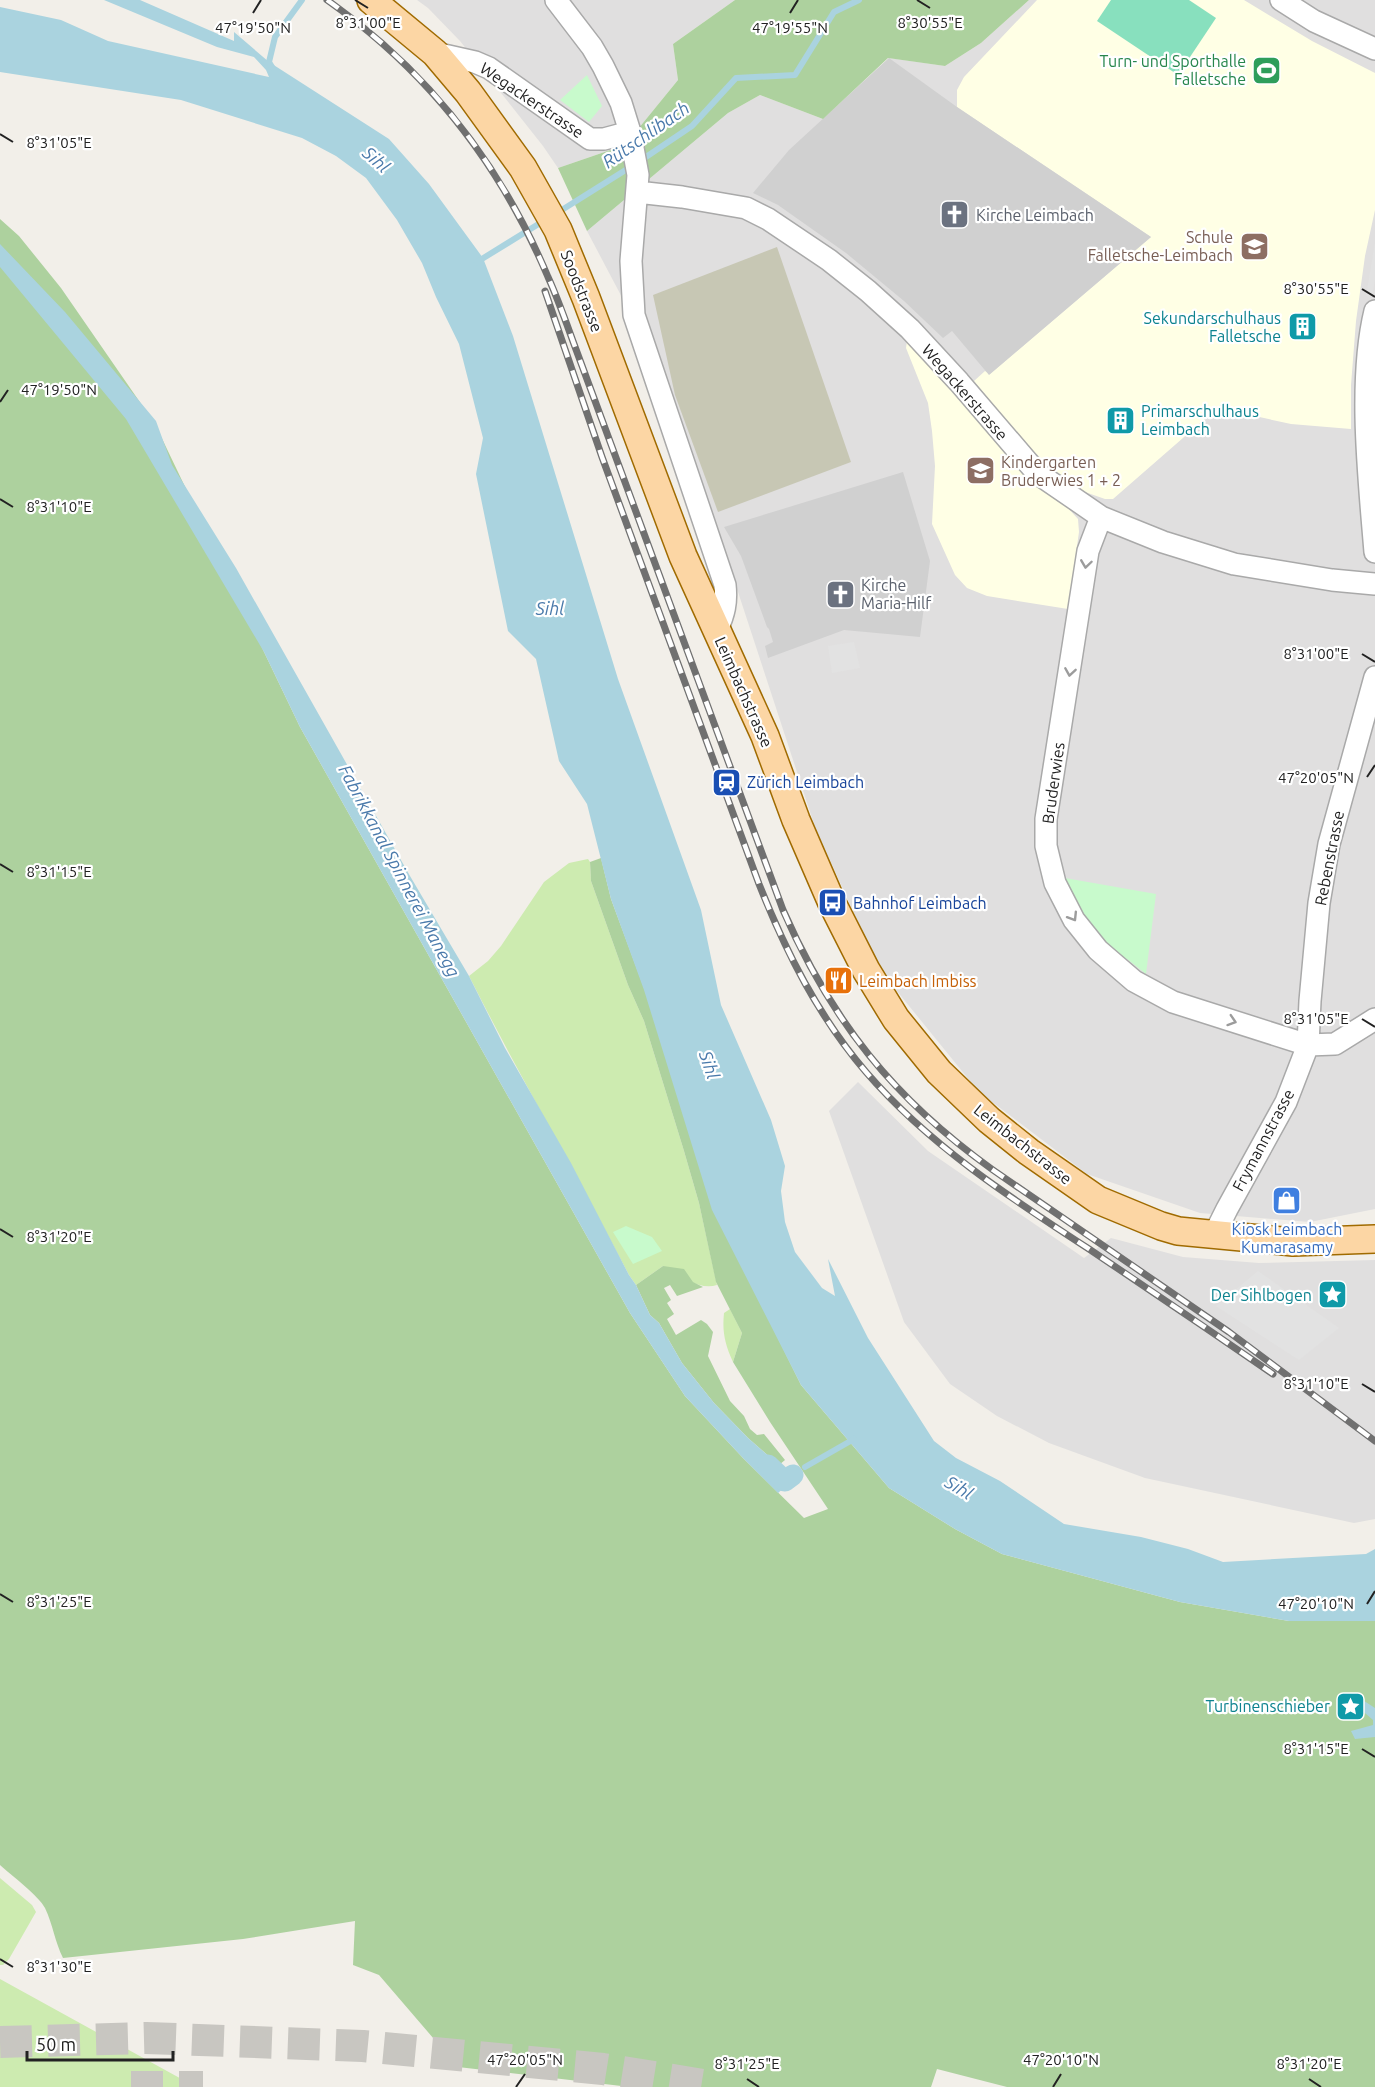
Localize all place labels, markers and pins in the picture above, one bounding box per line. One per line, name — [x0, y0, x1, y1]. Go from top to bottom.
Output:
place label: Turn- und Sporthalle Falletsche — [1100, 52, 1246, 88]
sports icon: Turn- und Sporthalle Falletsche — [1251, 54, 1283, 86]
church icon: Kirche Leimbach — [939, 199, 971, 231]
place label: Kirche Leimbach — [976, 206, 1094, 224]
place label: Schule Falletsche-Leimbach — [1088, 228, 1233, 264]
school or university icon: Schule Falletsche-Leimbach — [1238, 230, 1270, 262]
place label: Sekundarschulhaus Falletsche — [1144, 309, 1281, 345]
building icon: Sekundarschulhaus Falletsche — [1286, 311, 1318, 343]
place label: Primarschulhaus Leimbach — [1141, 402, 1259, 438]
building icon: Primarschulhaus Leimbach — [1104, 404, 1136, 436]
place label: Kindergarten Bruderwies 1 + 2 — [1001, 453, 1121, 489]
school or university icon: Kindergarten Bruderwies 1 + 2 — [964, 455, 996, 487]
place label: Kirche Maria-Hilf — [861, 576, 932, 612]
church icon: Kirche Maria-Hilf — [824, 578, 856, 610]
station icon: Zürich Leimbach — [710, 766, 742, 798]
place label: Zürich Leimbach — [747, 773, 864, 791]
bus stop icon: Bahnhof Leimbach — [816, 887, 848, 919]
place label: Bahnhof Leimbach — [853, 894, 987, 912]
restaurant icon: Leimbach Imbiss — [822, 965, 854, 997]
place label: Leimbach Imbiss — [859, 972, 977, 990]
shop icon: Kiosk Leimbach Kumarasamy — [1271, 1185, 1303, 1217]
place label: Kiosk Leimbach Kumarasamy — [1232, 1220, 1342, 1256]
place icon: Der Sihlbogen — [1317, 1279, 1349, 1311]
place label: Der Sihlbogen — [1211, 1286, 1312, 1304]
place icon: Turbinenschieber — [1335, 1690, 1367, 1722]
place label: Turbinenschieber — [1206, 1697, 1330, 1715]

